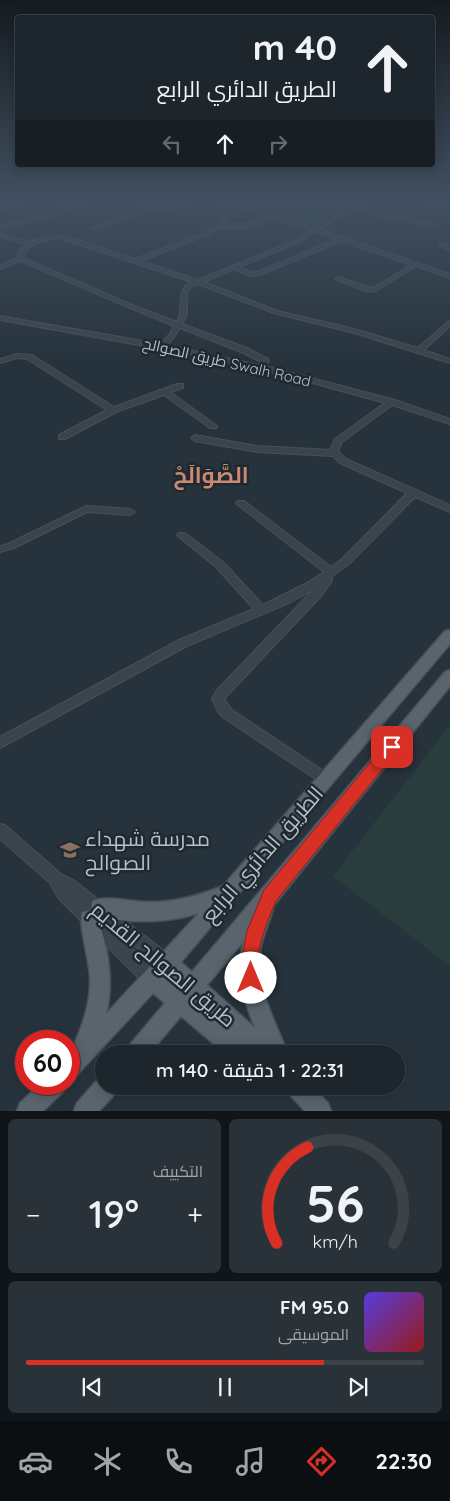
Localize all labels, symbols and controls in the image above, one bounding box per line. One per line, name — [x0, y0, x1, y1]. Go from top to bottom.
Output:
text: 40 m — [253, 25, 337, 69]
icon: ahead — [355, 35, 420, 100]
text: الطريق الدائري الرابع — [157, 75, 337, 103]
icon: left — [158, 130, 186, 158]
icon: ahead — [211, 130, 239, 158]
icon: right — [264, 130, 292, 158]
street label: طريق الصوالح Swalh Road — [141, 333, 313, 393]
district label: الصَّوَالَحْ — [173, 461, 249, 490]
pin — [371, 726, 413, 768]
icon: arrive — [378, 733, 406, 761]
street label: الطريق الدائري الرابع — [196, 780, 331, 930]
place label: مدرسة شهداء الصوالح — [85, 825, 210, 877]
school or university icon: مدرسة شهداء الصوالح — [59, 839, 81, 861]
street label: طريق الصوالح القديم — [85, 896, 242, 1034]
position arrow — [224, 951, 276, 1003]
speed limit sign: 60 — [15, 1030, 80, 1095]
text: 22:31 · 1 دقيقة · 140 m — [156, 1058, 344, 1082]
text: التكييف — [153, 1161, 203, 1181]
text: 56 — [306, 1170, 365, 1235]
text: 19° — [89, 1190, 139, 1238]
text: − — [26, 1197, 41, 1232]
text: + — [187, 1197, 203, 1232]
text: km/h — [313, 1230, 358, 1252]
text: 95.0 FM — [280, 1295, 349, 1319]
text: الموسيقى — [278, 1324, 349, 1344]
icon: previous — [78, 1373, 106, 1401]
icon: pause — [211, 1373, 239, 1401]
icon: next — [344, 1373, 372, 1401]
icon: car — [18, 1444, 53, 1479]
icon: climate — [90, 1444, 125, 1479]
icon: phone — [161, 1444, 196, 1479]
icon: music — [233, 1444, 268, 1479]
icon: directions — [304, 1444, 339, 1479]
text: 22:30 — [375, 1447, 432, 1475]

